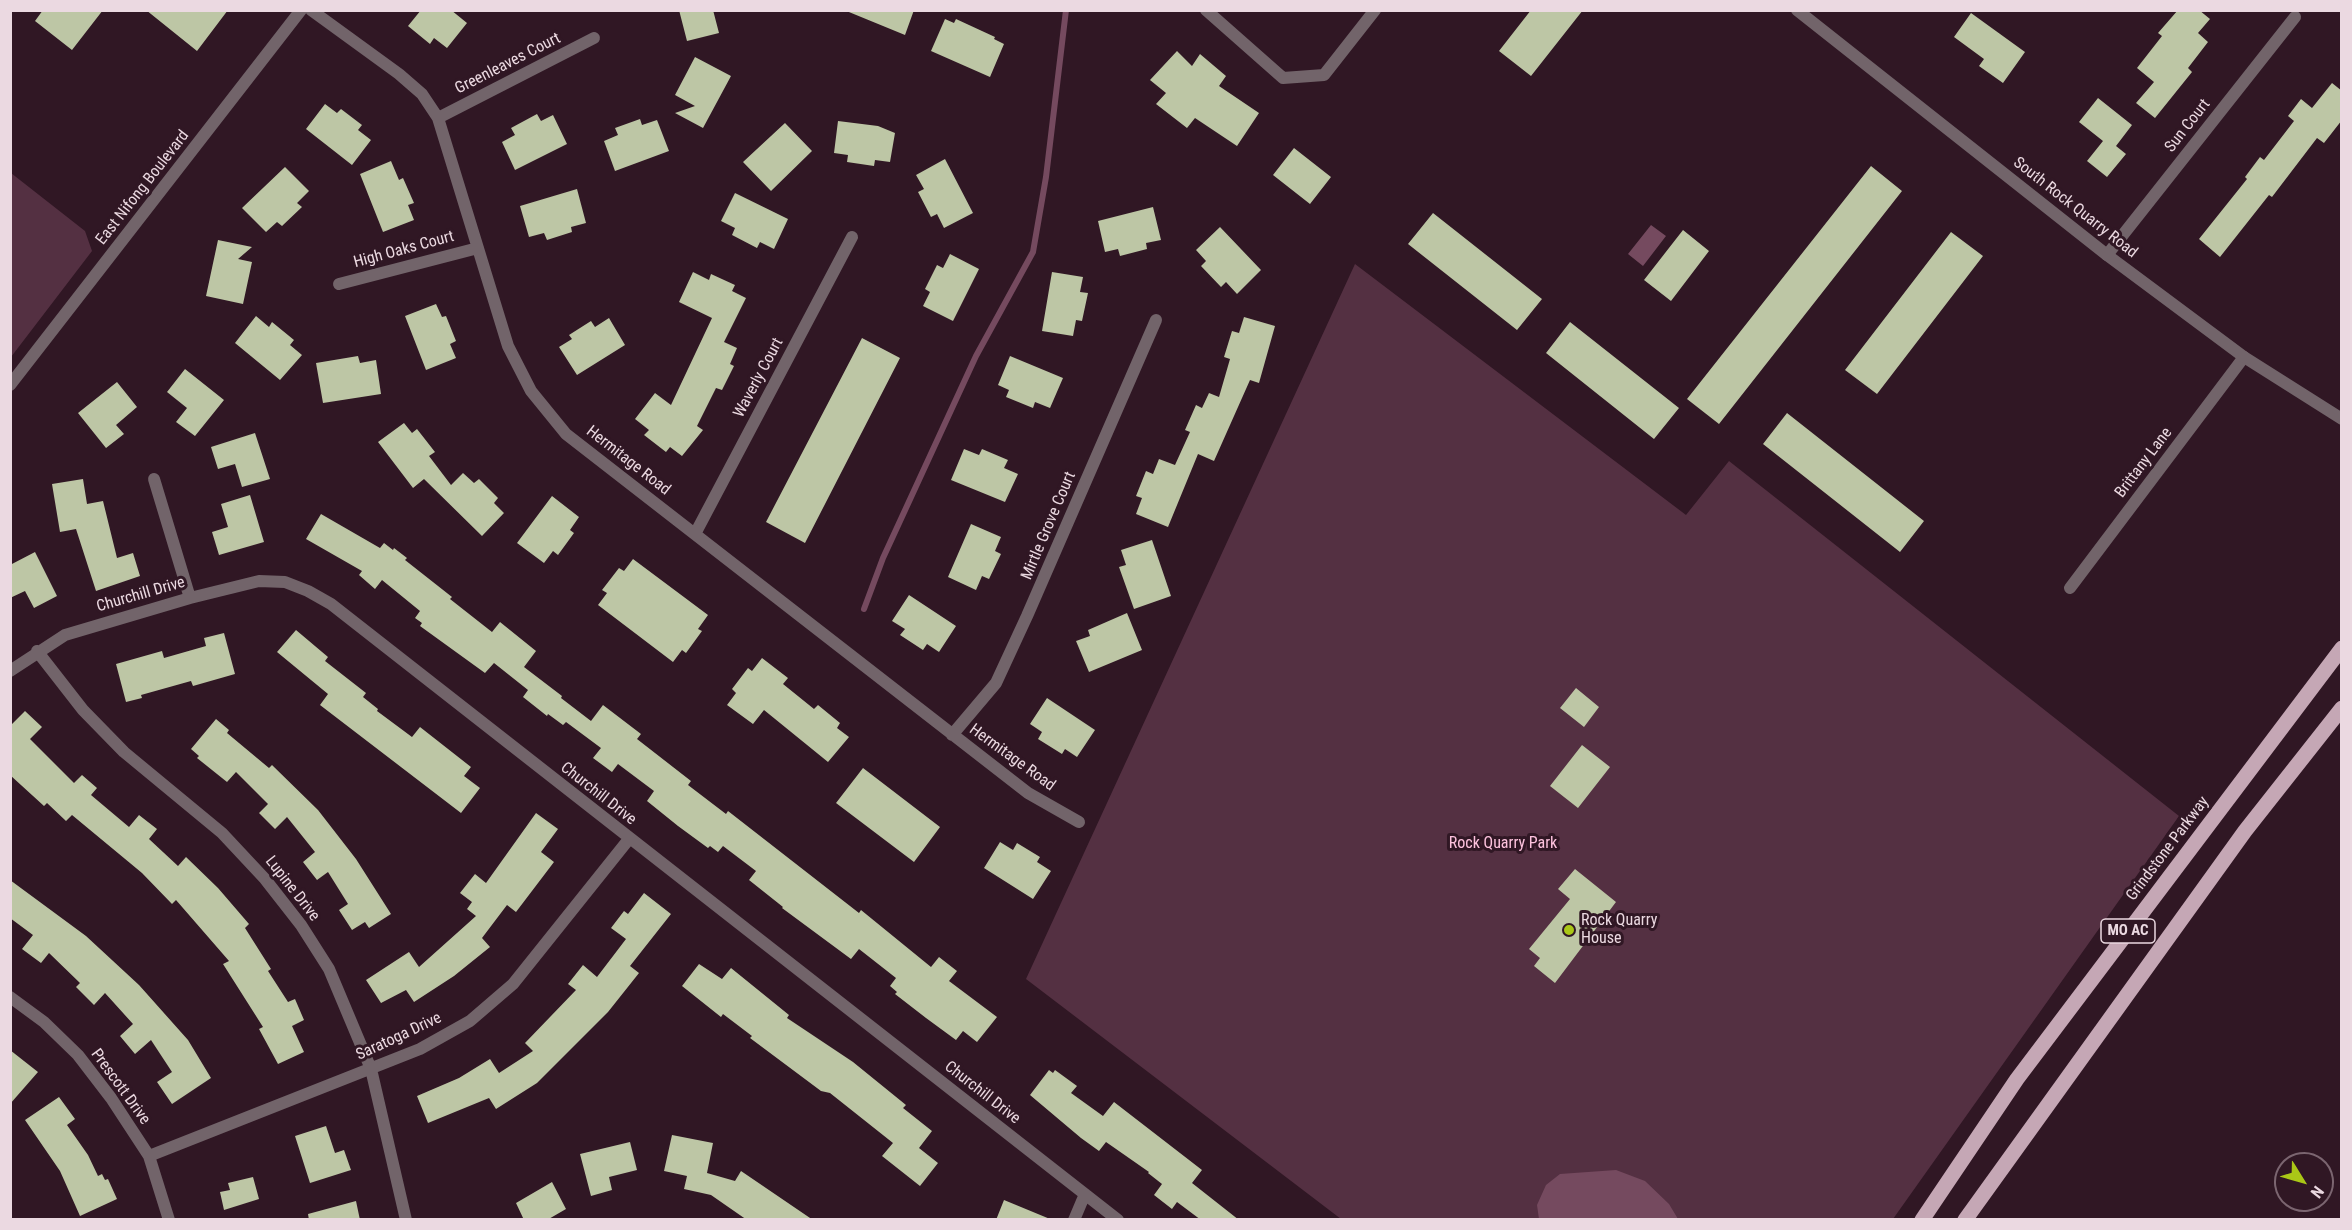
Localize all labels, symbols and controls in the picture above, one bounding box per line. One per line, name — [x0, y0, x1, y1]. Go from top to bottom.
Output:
street label: Greenleaves Court — [452, 29, 564, 99]
street label: Sun Court — [2161, 96, 2215, 156]
street label: East Nifong Boulevard — [92, 127, 194, 249]
street label: South Rock Quarry Road — [2009, 154, 2141, 262]
street label: High Oaks Court — [352, 227, 456, 273]
street label: Waverly Court — [730, 335, 788, 421]
street label: Hermitage Road — [582, 422, 674, 500]
street label: Brittany Lane — [2111, 424, 2177, 502]
street label: Mirtle Grove Court — [1018, 469, 1080, 583]
street label: Churchill Drive — [95, 573, 187, 617]
street label: Hermitage Road — [965, 720, 1059, 796]
street label: Churchill Drive — [556, 758, 640, 830]
street label: Grindstone Parkway — [2123, 793, 2213, 905]
park label: Rock Quarry Park — [1449, 834, 1557, 854]
street label: Lupine Drive — [261, 853, 323, 925]
place label: Rock Quarry House — [1581, 911, 1657, 949]
road number: MO AC — [2101, 919, 2155, 943]
marker: Rock Quarry House — [1562, 923, 1576, 937]
street label: Saratoga Drive — [353, 1009, 445, 1065]
street label: Prescott Drive — [86, 1045, 154, 1129]
street label: Churchill Drive — [940, 1057, 1024, 1129]
north arrow — [2274, 1152, 2334, 1212]
text: N — [2307, 1182, 2328, 1202]

